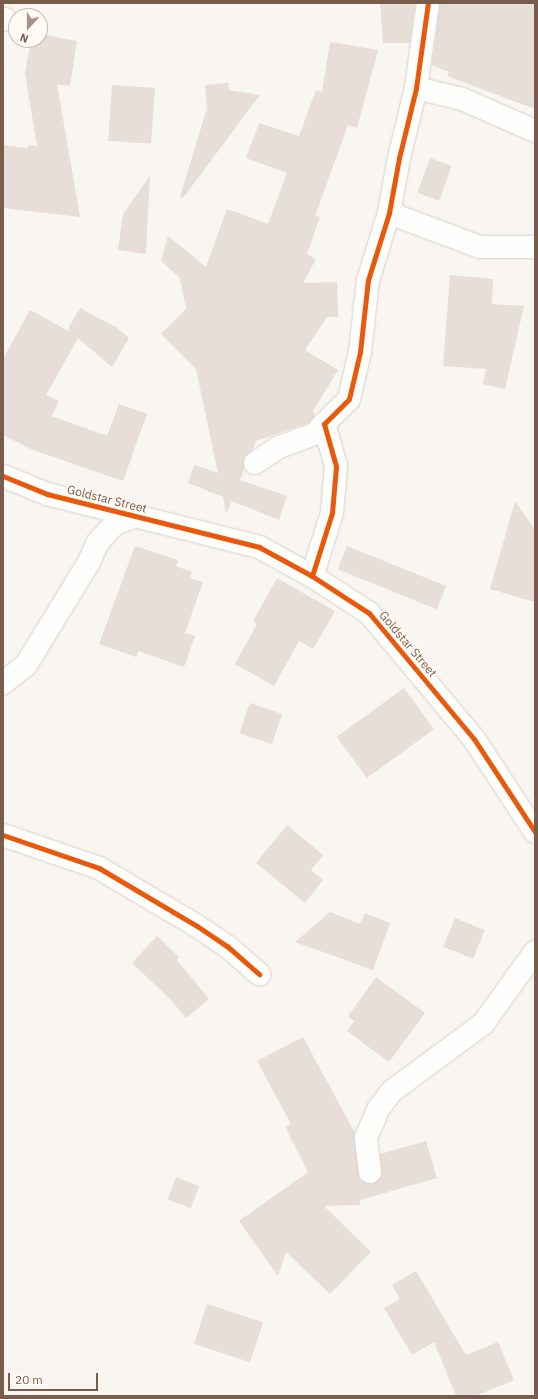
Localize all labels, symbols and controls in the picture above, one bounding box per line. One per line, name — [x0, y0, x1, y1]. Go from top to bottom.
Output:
north arrow — [8, 8, 48, 48]
text: N — [18, 30, 30, 46]
street label: Goldstar Street — [66, 482, 148, 516]
street label: Goldstar Street — [376, 608, 440, 680]
scale bar — [10, 1365, 100, 1391]
text: 20 m — [15, 1372, 43, 1387]

